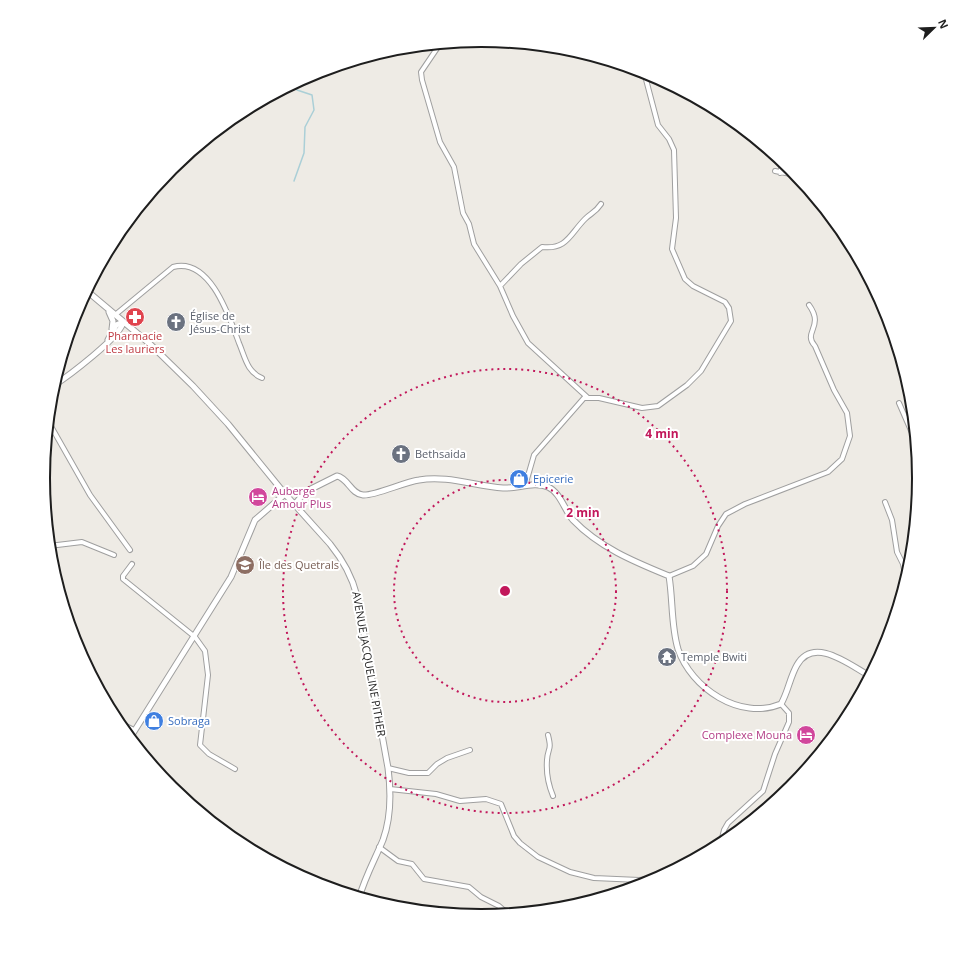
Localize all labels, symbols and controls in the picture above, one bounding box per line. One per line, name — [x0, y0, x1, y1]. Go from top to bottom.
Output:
north arrow — [914, 8, 954, 48]
text: N — [935, 17, 952, 31]
pharmacy icon: Pharmacie Les lauriers — [124, 306, 146, 328]
place label: Église de Jésus-Christ — [189, 308, 250, 336]
church icon: Église de Jésus-Christ — [165, 311, 187, 333]
place label: Pharmacie Les lauriers — [106, 328, 164, 356]
text: 4 min — [645, 425, 679, 442]
church icon: Bethsaida — [390, 443, 412, 465]
place label: Bethsaida — [415, 446, 466, 461]
shop icon: Epicerie — [508, 468, 530, 490]
place label: Epicerie — [533, 471, 574, 486]
place label: Auberge Amour Plus — [272, 483, 331, 511]
hotel icon: Auberge Amour Plus — [247, 486, 269, 508]
text: 2 min — [566, 504, 600, 521]
school or university icon: Île des Quetrals — [234, 554, 256, 576]
place label: Île des Quetrals — [258, 557, 339, 572]
centre of rings — [498, 584, 512, 598]
street label: AVENUE JACQUELINE PITHER — [349, 590, 390, 738]
temple icon: Temple Bwiti — [656, 646, 678, 668]
place label: Temple Bwiti — [681, 649, 747, 664]
shop icon: Sobraga — [143, 710, 165, 732]
place label: Sobraga — [168, 713, 210, 728]
hotel icon: Complexe Mouna — [795, 724, 817, 746]
place label: Complexe Mouna — [702, 727, 792, 742]

